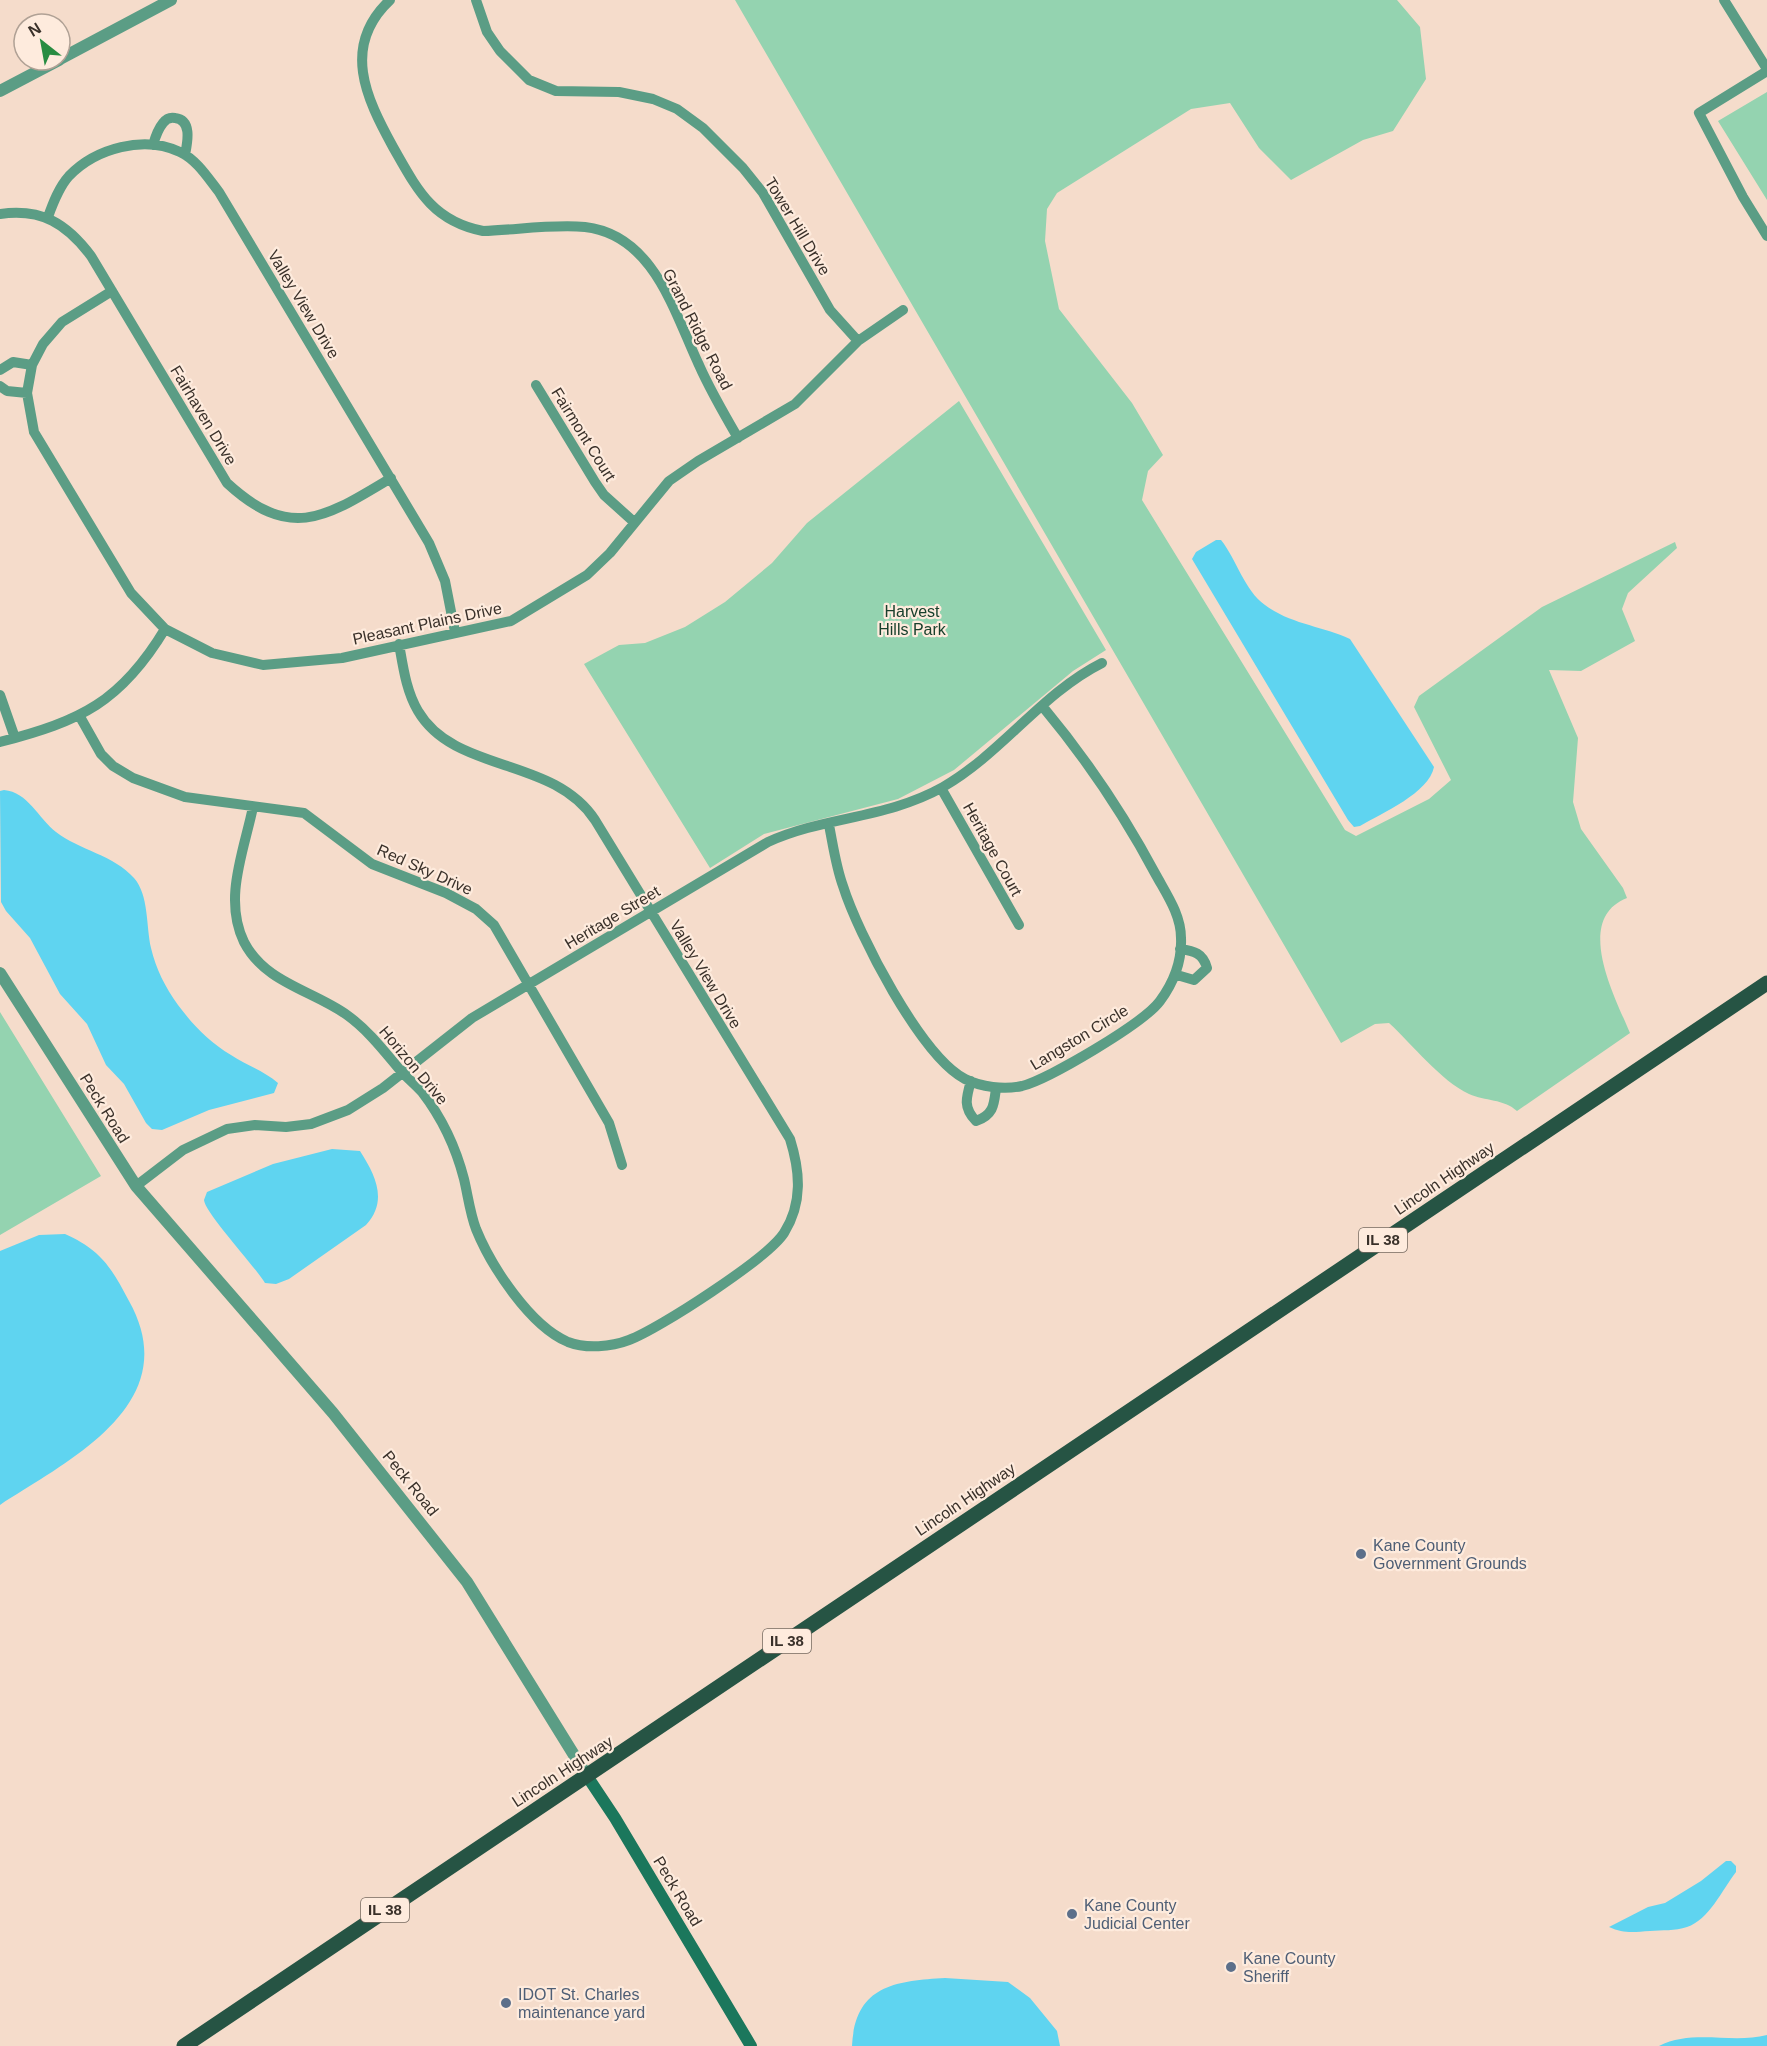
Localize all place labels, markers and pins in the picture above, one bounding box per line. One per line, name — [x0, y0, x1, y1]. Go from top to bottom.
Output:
place label: Kane County Government Grounds — [1373, 1537, 1527, 1572]
marker: Kane County Government Grounds — [1354, 1547, 1368, 1561]
place label: Kane County Judicial Center — [1084, 1897, 1191, 1932]
marker: Kane County Judicial Center — [1065, 1907, 1079, 1921]
place label: Kane County Sheriff — [1243, 1950, 1336, 1985]
marker: Kane County Sheriff — [1224, 1960, 1238, 1974]
place label: IDOT St. Charles maintenance yard — [518, 1986, 645, 2021]
marker: IDOT St. Charles maintenance yard — [499, 1996, 513, 2010]

